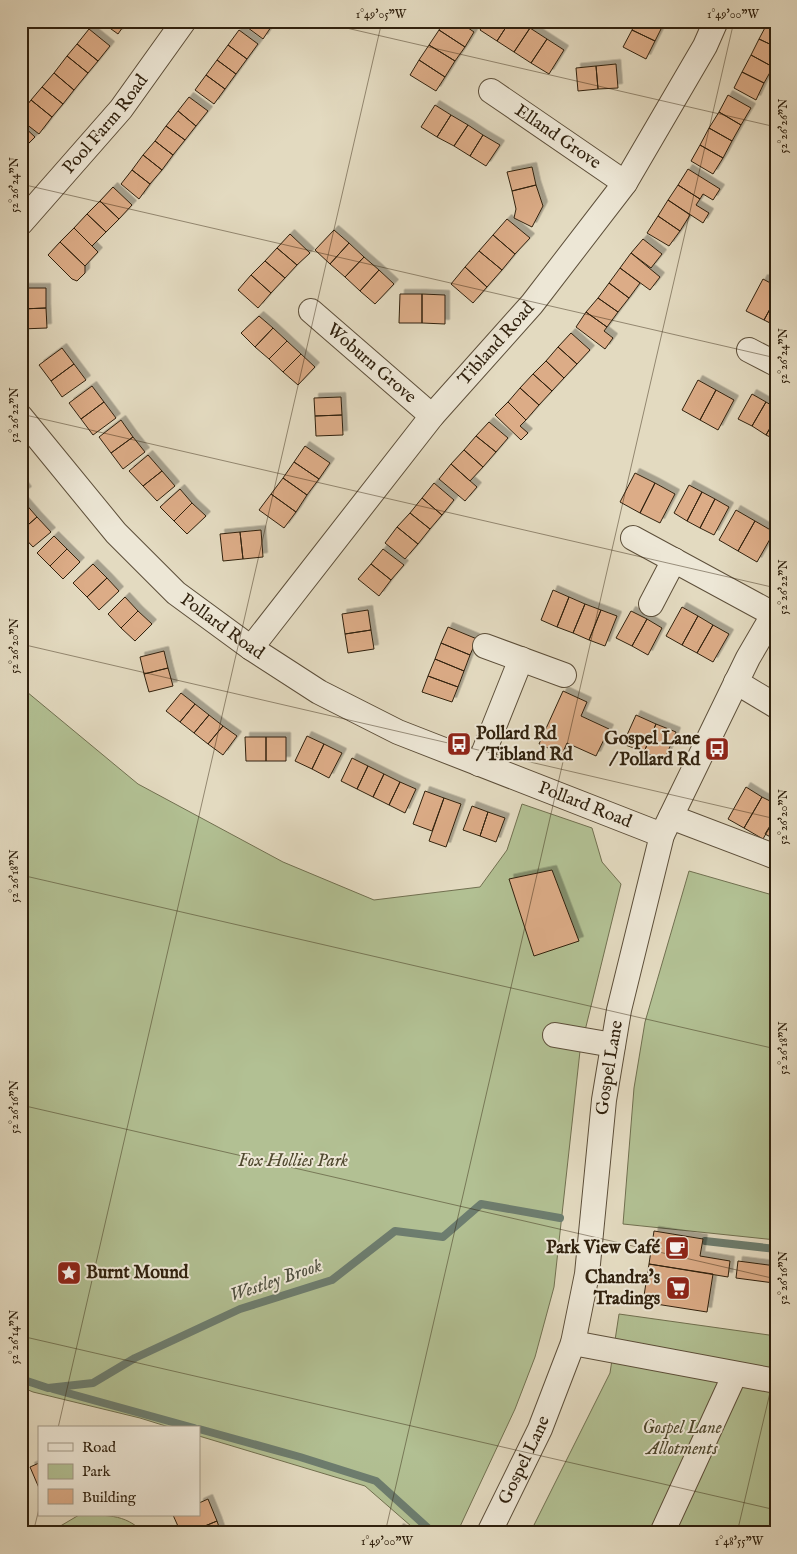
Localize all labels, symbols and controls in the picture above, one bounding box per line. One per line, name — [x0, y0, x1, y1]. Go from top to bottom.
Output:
text: 1°49'05"W — [356, 7, 407, 22]
text: 1°49'00"W — [707, 7, 760, 22]
street label: Pool Farm Road — [58, 70, 154, 179]
text: 52°26'26"N — [776, 98, 791, 153]
street label: Elland Grove — [510, 99, 605, 175]
text: 52°26'24"N — [7, 157, 22, 213]
street label: Tibland Road — [453, 297, 540, 390]
street label: Woburn Grove — [322, 318, 421, 409]
text: 52°26'24"N — [776, 328, 791, 384]
text: 52°26'22"N — [7, 387, 22, 443]
text: 52°26'22"N — [776, 559, 791, 615]
street label: Pollard Road — [176, 589, 269, 665]
text: 52°26'20"N — [7, 618, 22, 674]
place label: Pollard Rd / Tibland Rd — [475, 723, 573, 767]
place label: Gospel Lane / Pollard Rd — [604, 728, 701, 772]
bus stop icon: Pollard Rd / Tibland Rd — [446, 731, 472, 757]
bus stop icon: Gospel Lane / Pollard Rd — [704, 736, 730, 762]
street label: Pollard Road — [535, 776, 635, 834]
text: 52°26'20"N — [776, 789, 791, 845]
text: 52°26'18"N — [7, 849, 22, 903]
street label: Gospel Lane — [591, 1019, 629, 1116]
text: 52°26'18"N — [776, 1021, 791, 1075]
text: 52°26'16"N — [7, 1080, 22, 1134]
park label: Fox Hollies Park — [238, 1150, 348, 1173]
cafe icon: Park View Café — [664, 1235, 690, 1261]
place label: Park View Café — [546, 1237, 661, 1260]
text: 52°26'16"N — [776, 1251, 791, 1305]
water label: Westley Brook — [227, 1254, 326, 1308]
place icon: Burnt Mound — [56, 1260, 82, 1286]
place label: Burnt Mound — [86, 1262, 189, 1285]
place label: Chandra's Tradings — [585, 1267, 661, 1311]
supermarket icon: Chandra's Tradings — [665, 1275, 691, 1301]
text: 52°26'14"N — [7, 1309, 22, 1364]
street label: Gospel Lane — [493, 1413, 555, 1508]
park label: Gospel Lane Allotments — [642, 1417, 722, 1461]
legend — [38, 1426, 200, 1516]
text: Road — [82, 1438, 117, 1457]
text: Park — [82, 1462, 112, 1481]
text: Building — [82, 1488, 137, 1507]
text: 1°49'00"W — [361, 1534, 414, 1549]
text: 1°48'55"W — [715, 1534, 764, 1549]

